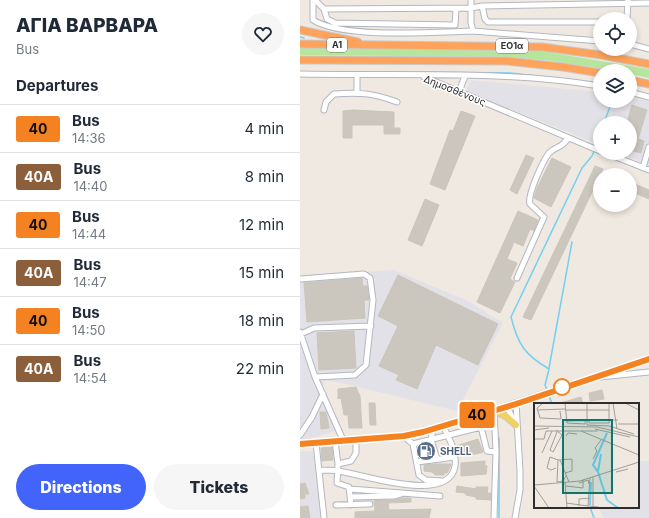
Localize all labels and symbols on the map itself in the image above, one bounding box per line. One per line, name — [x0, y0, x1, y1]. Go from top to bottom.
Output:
road number: Α1 — [327, 38, 347, 52]
road number: ΕΟ1α — [496, 39, 528, 53]
street label: Δημοσθένους — [422, 72, 488, 109]
unlabelled marker — [553, 378, 571, 396]
line badge: 40 — [459, 402, 495, 428]
inset map — [534, 403, 639, 508]
fuel station icon: SHELL — [415, 440, 437, 462]
place label: SHELL — [440, 445, 472, 457]

